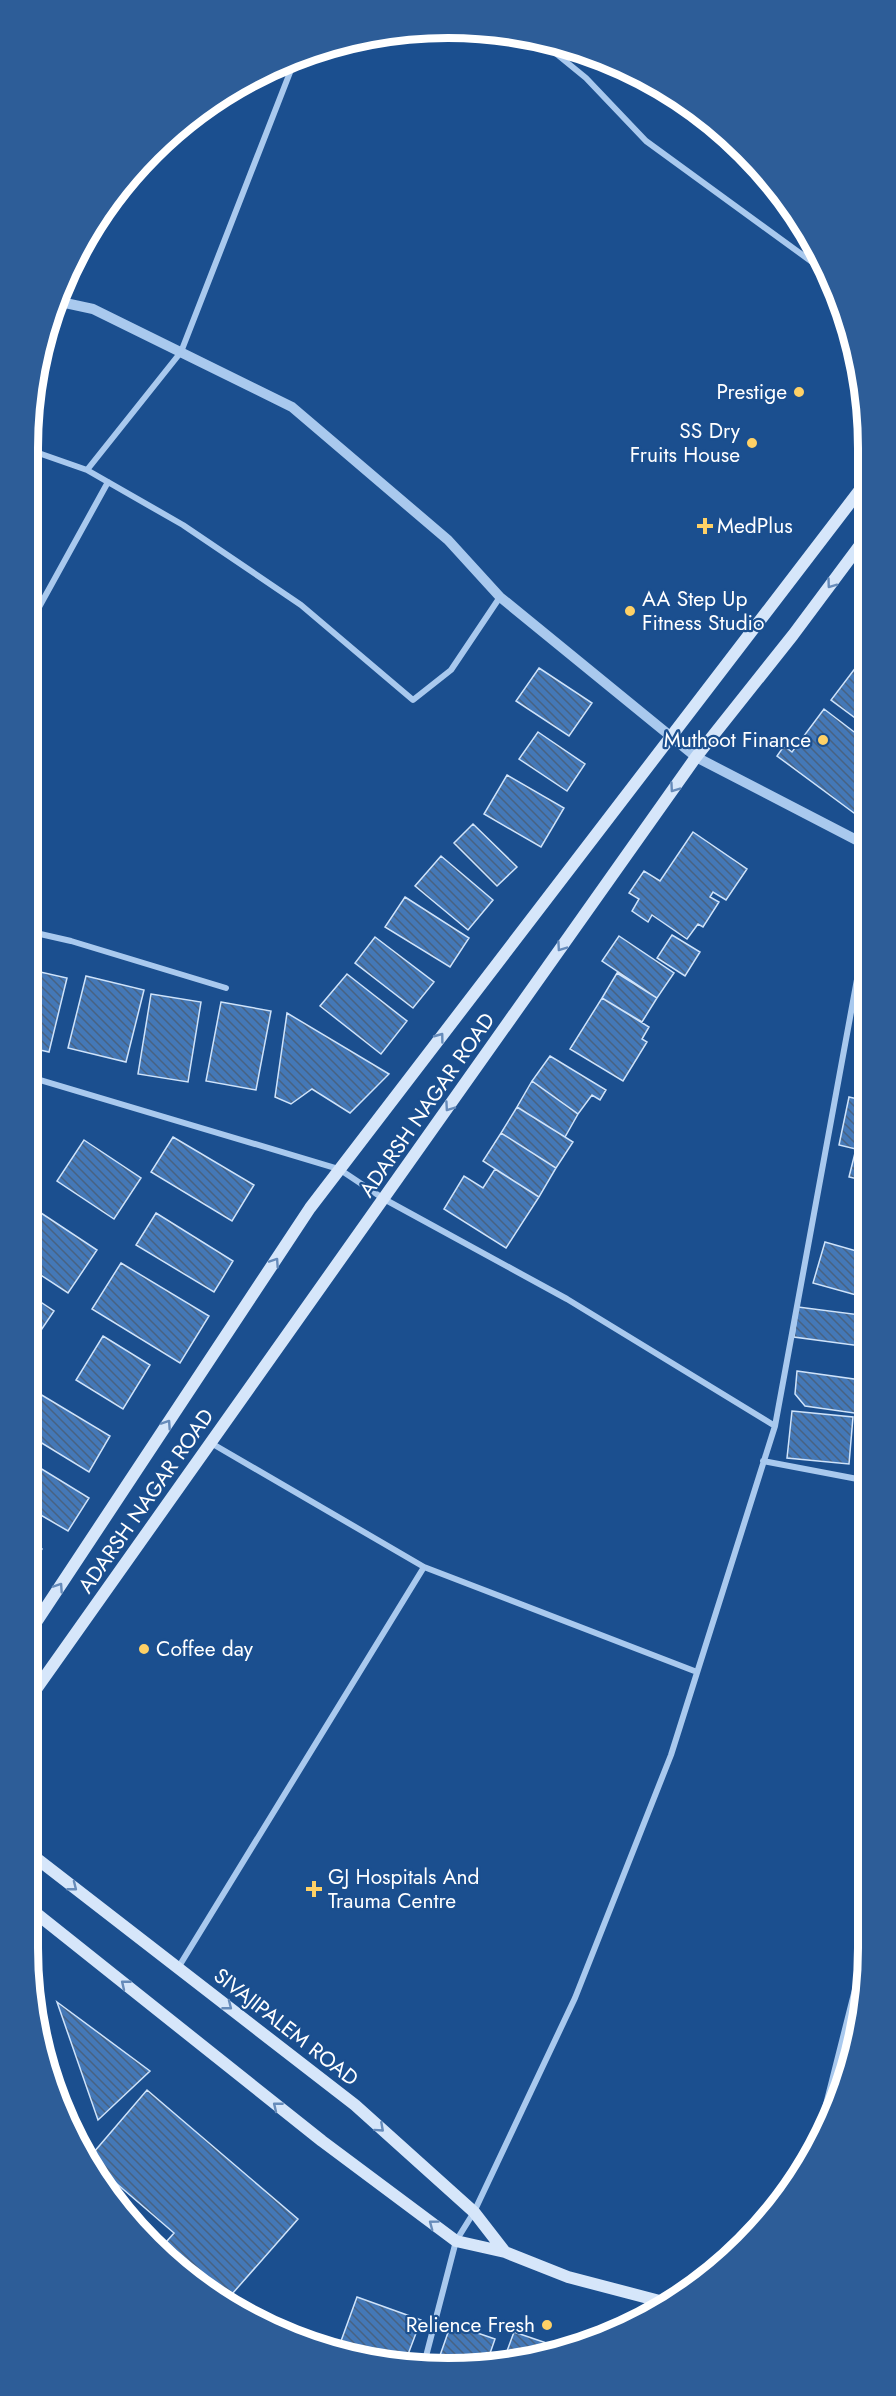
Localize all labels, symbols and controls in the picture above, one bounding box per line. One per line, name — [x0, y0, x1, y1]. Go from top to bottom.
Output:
place label: Prestige — [716, 377, 787, 407]
marker: Prestige — [792, 385, 806, 399]
place label: SS Dry Fruits House — [630, 416, 741, 470]
marker: SS Dry Fruits House — [745, 436, 759, 450]
place label: MedPlus — [717, 511, 793, 541]
marker: MedPlus — [698, 519, 712, 533]
one-way arrow — [827, 577, 838, 588]
place label: AA Step Up Fitness Studio — [642, 584, 765, 638]
marker: AA Step Up Fitness Studio — [623, 604, 637, 618]
place label: Muthoot Finance — [664, 725, 811, 755]
marker: Muthoot Finance — [816, 733, 830, 747]
one-way arrow — [670, 782, 681, 793]
one-way arrow — [557, 941, 568, 952]
street label: ADARSH NAGAR ROAD — [352, 1007, 502, 1203]
one-way arrow — [433, 1033, 444, 1044]
one-way arrow — [445, 1100, 456, 1111]
one-way arrow — [268, 1257, 279, 1268]
street label: ADARSH NAGAR ROAD — [71, 1403, 221, 1599]
one-way arrow — [160, 1420, 171, 1431]
one-way arrow — [52, 1583, 64, 1593]
place label: Coffee day — [156, 1634, 254, 1664]
marker: Coffee day — [137, 1642, 151, 1656]
place label: GJ Hospitals And Trauma Centre — [328, 1862, 480, 1916]
one-way arrow — [67, 1880, 78, 1891]
marker: GJ Hospitals And Trauma Centre — [305, 1880, 323, 1898]
street label: SIVAJIPALEM ROAD — [207, 1961, 365, 2093]
one-way arrow — [121, 1981, 132, 1992]
one-way arrow — [221, 1999, 232, 2010]
one-way arrow — [273, 2102, 284, 2113]
one-way arrow — [373, 2120, 384, 2131]
one-way arrow — [428, 2220, 439, 2231]
place label: Relience Fresh — [406, 2310, 535, 2340]
marker: Relience Fresh — [540, 2318, 554, 2332]

